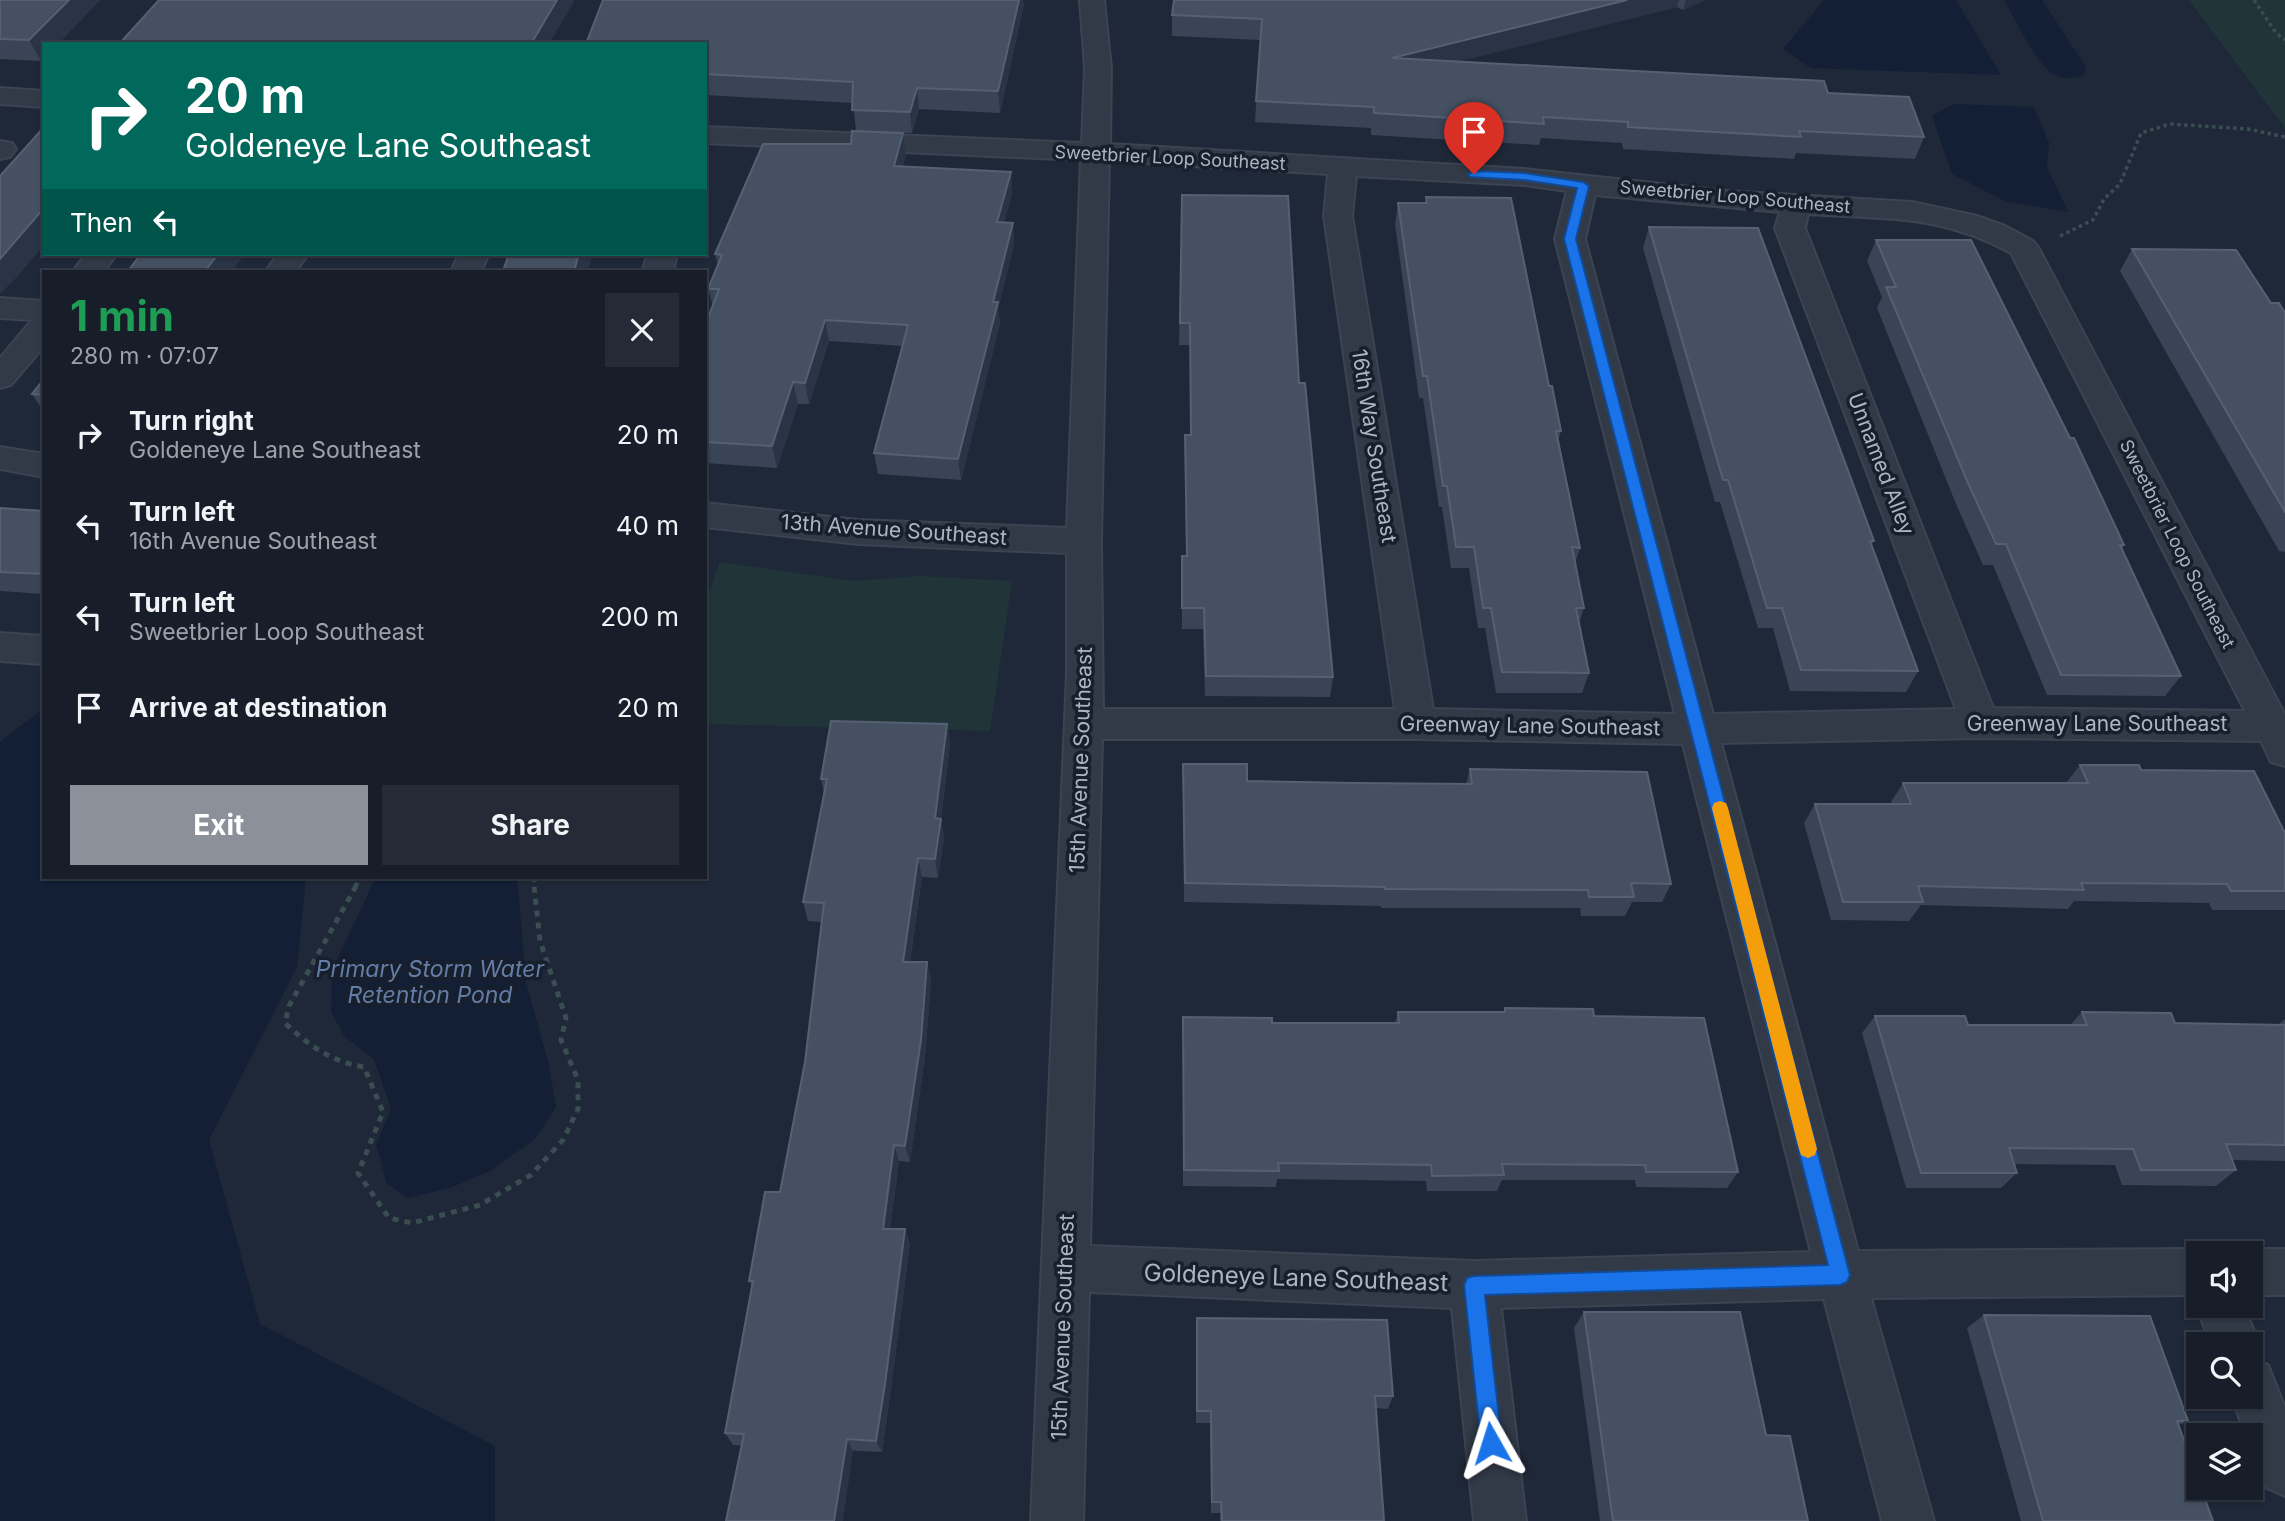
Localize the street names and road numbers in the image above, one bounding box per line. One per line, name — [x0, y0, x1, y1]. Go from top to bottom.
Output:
street label: Sweetbrier Loop Southeast — [1054, 141, 1286, 174]
street label: Sweetbrier Loop Southeast — [1619, 176, 1851, 217]
street label: 16th Way Southeast — [1347, 347, 1402, 545]
street label: Unnamed Alley — [1843, 389, 1920, 538]
street label: Sweetbrier Loop Southeast — [2116, 436, 2239, 652]
street label: 13th Avenue Southeast — [780, 509, 1008, 550]
street label: 15th Avenue Southeast — [1064, 646, 1097, 873]
street label: Greenway Lane Southeast — [1399, 711, 1661, 740]
street label: Greenway Lane Southeast — [1967, 711, 2227, 736]
street label: 15th Avenue Southeast — [1046, 1213, 1079, 1440]
street label: Goldeneye Lane Southeast — [1143, 1258, 1449, 1297]

